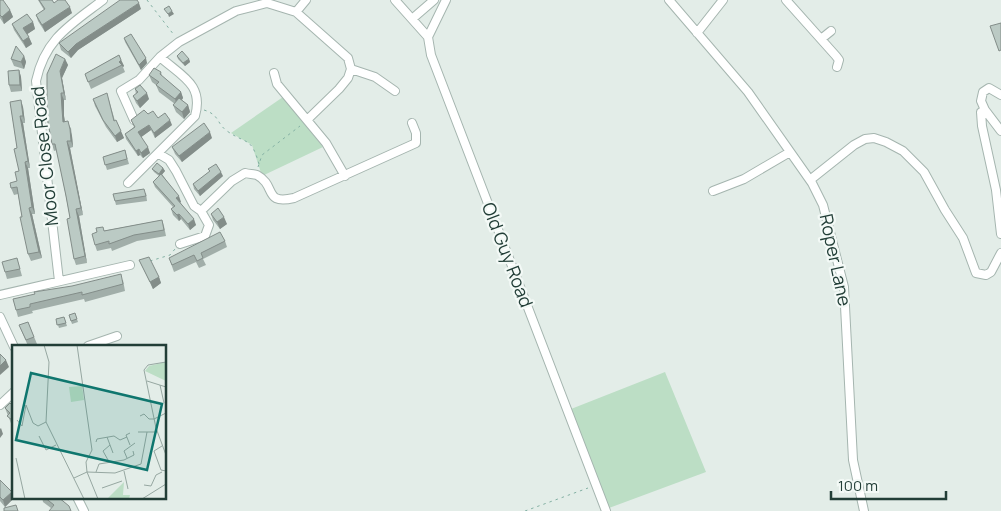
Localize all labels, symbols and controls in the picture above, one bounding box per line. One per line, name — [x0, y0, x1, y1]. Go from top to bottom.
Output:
street label: Moor Close Road — [25, 85, 63, 227]
street label: Old Guy Road — [477, 199, 539, 311]
street label: Roper Lane — [815, 212, 857, 308]
inset map — [12, 345, 166, 498]
scale bar — [831, 468, 946, 500]
text: 100 m — [838, 475, 878, 496]

